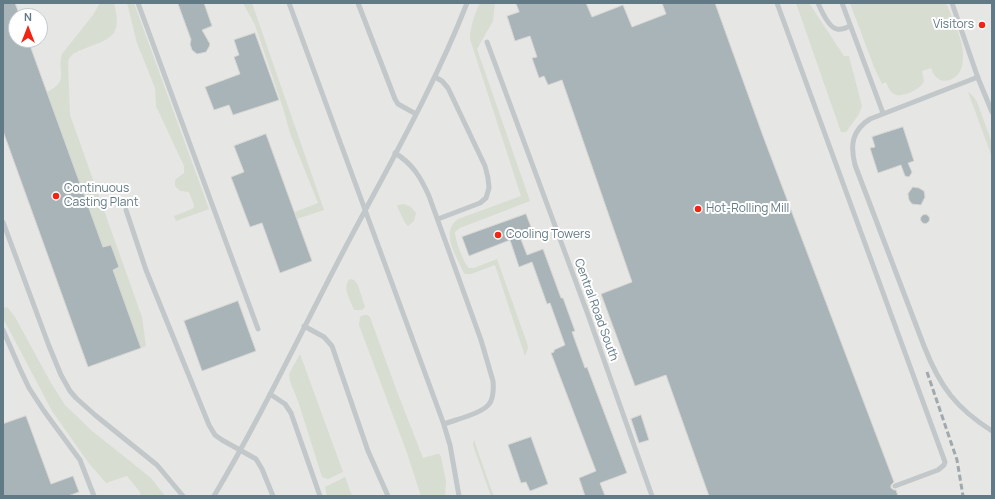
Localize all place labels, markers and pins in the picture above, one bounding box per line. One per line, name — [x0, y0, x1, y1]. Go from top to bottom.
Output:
place label: Visitors — [933, 18, 974, 32]
marker: Visitors — [977, 20, 987, 30]
place label: Continuous Casting Plant — [64, 182, 138, 210]
marker: Continuous Casting Plant — [51, 191, 61, 201]
place label: Hot-Rolling Mill — [706, 202, 789, 216]
marker: Hot-Rolling Mill — [693, 204, 703, 214]
place label: Cooling Towers — [506, 228, 590, 242]
marker: Cooling Towers — [493, 230, 503, 240]

